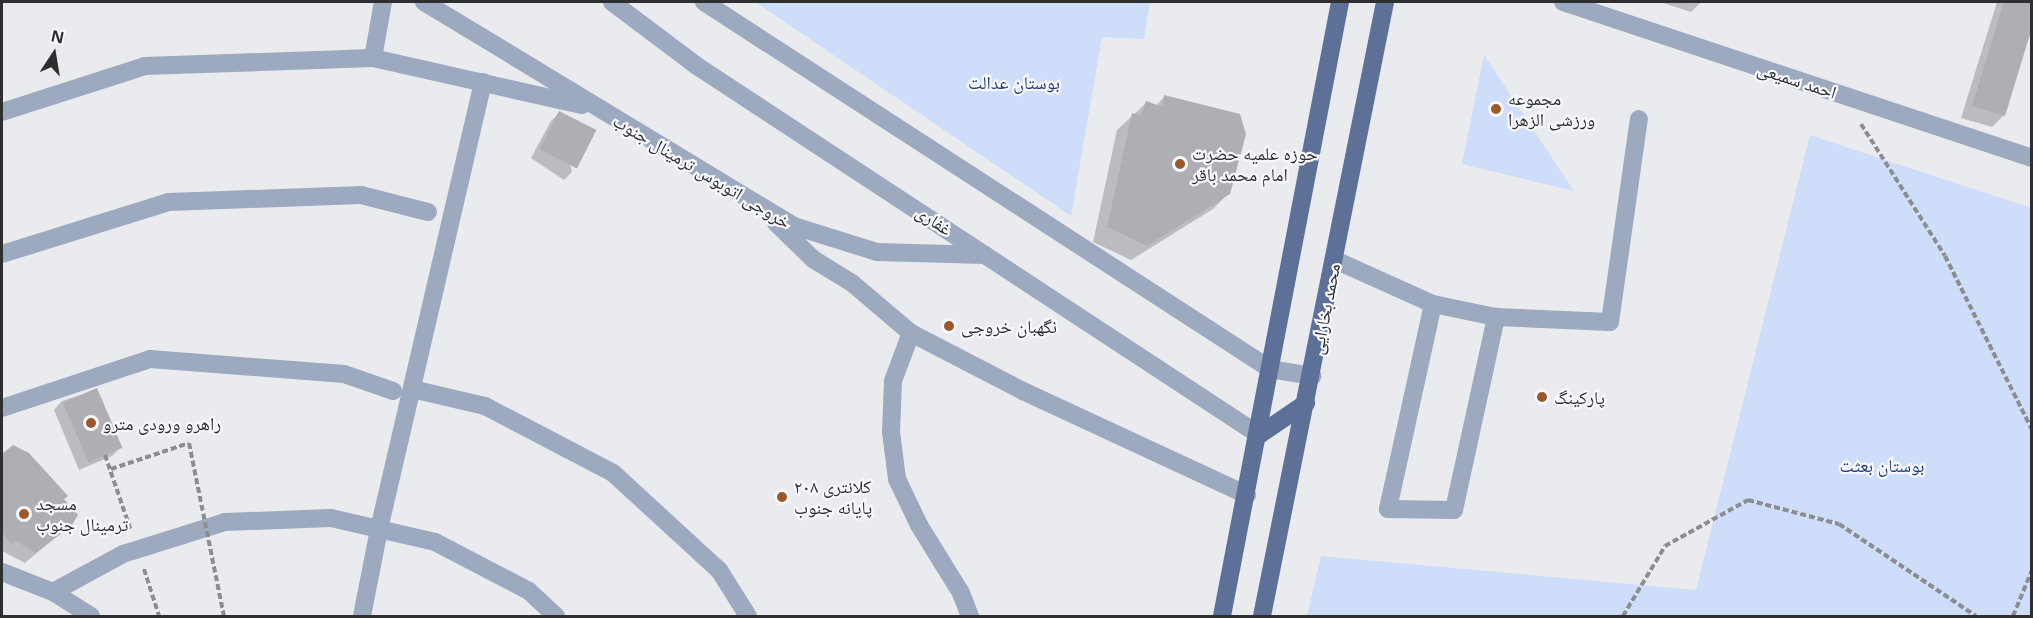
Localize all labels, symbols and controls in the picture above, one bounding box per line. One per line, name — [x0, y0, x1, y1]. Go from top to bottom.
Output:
north arrow — [24, 24, 84, 84]
text: N — [49, 24, 66, 49]
street label: احمد سمیعی — [1755, 57, 1839, 103]
park label: بوستان عدالت — [968, 71, 1060, 93]
place label: مجموعه ورزشی الزهرا — [1508, 88, 1595, 130]
marker: مجموعه ورزشی الزهرا — [1489, 102, 1503, 116]
street label: خروجی اتوبوس ترمینال جنوب — [609, 109, 795, 233]
place label: حوزه علمیه حضرت امام محمد باقر — [1192, 143, 1318, 186]
marker: حوزه علمیه حضرت امام محمد باقر — [1173, 157, 1187, 171]
street label: غفاری — [912, 200, 956, 240]
street label: محمد بخارایی — [1306, 262, 1344, 356]
place label: نگهبان خروجی — [961, 315, 1057, 337]
marker: نگهبان خروجی — [942, 319, 956, 333]
place label: پارکینگ — [1554, 386, 1605, 408]
marker: پارکینگ — [1535, 390, 1549, 404]
place label: راهرو ورودی مترو — [103, 412, 221, 434]
marker: راهرو ورودی مترو — [84, 416, 98, 430]
park label: بوستان بعثت — [1839, 454, 1925, 476]
place label: کلانتری ۲۰۸ پایانه جنوب — [794, 476, 872, 518]
marker: کلانتری ۲۰۸ پایانه جنوب — [775, 490, 789, 504]
place label: مسجد ترمینال جنوب — [36, 493, 128, 536]
marker: مسجد ترمینال جنوب — [17, 507, 31, 521]

